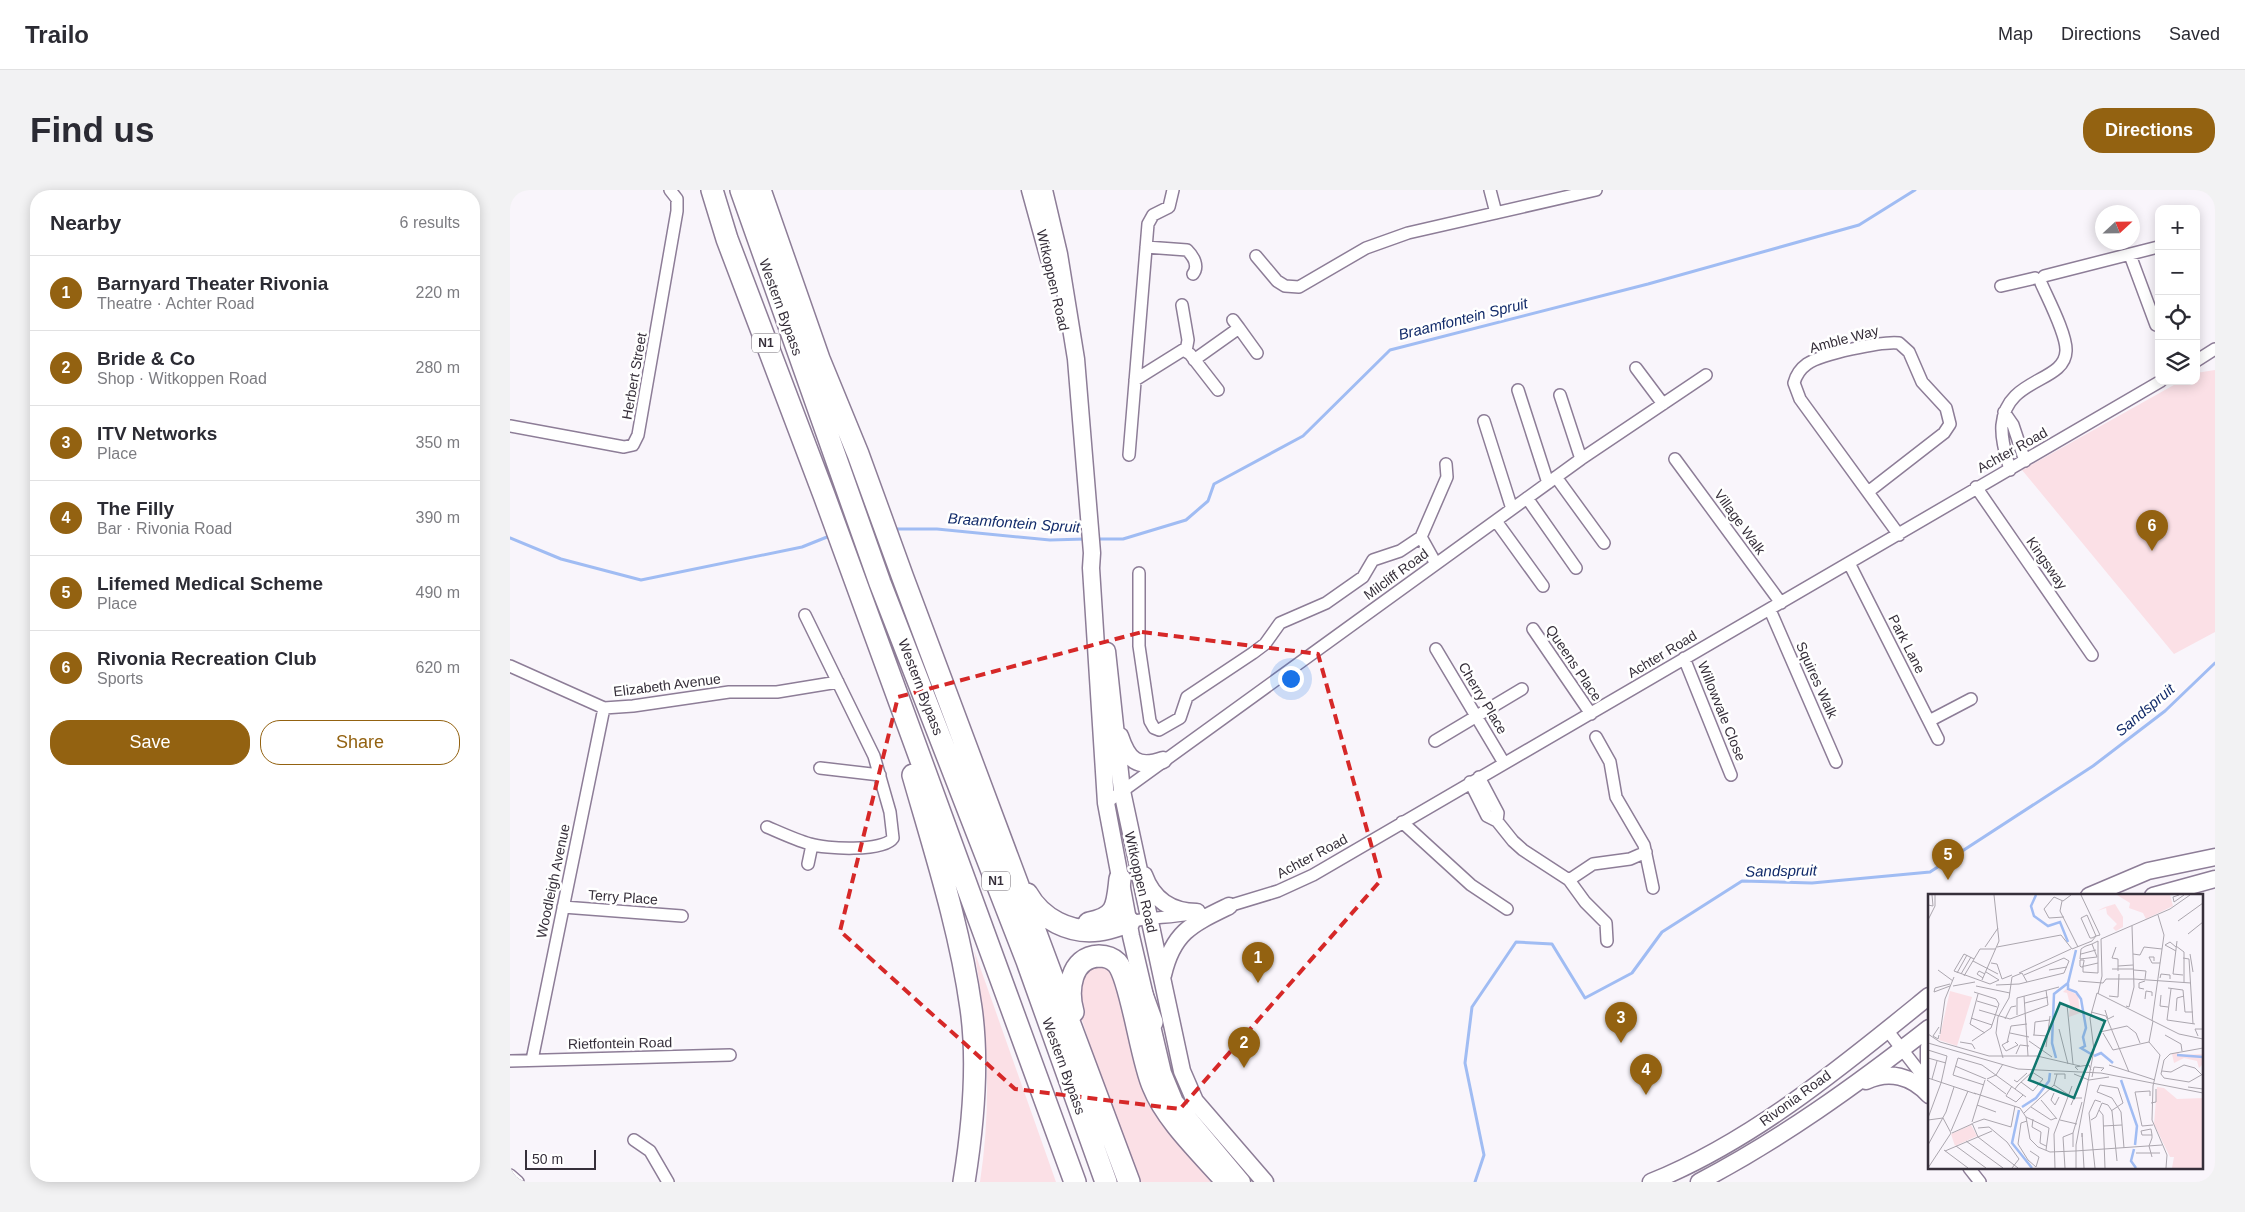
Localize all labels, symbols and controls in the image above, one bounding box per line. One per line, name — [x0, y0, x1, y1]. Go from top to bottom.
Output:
text: Trailo — [25, 21, 89, 48]
text: Map — [1998, 24, 2033, 44]
text: Directions — [2061, 24, 2141, 44]
text: Saved — [2169, 24, 2220, 44]
button: Directions — [2083, 108, 2215, 153]
text: Find us — [30, 110, 154, 149]
north arrow — [2095, 205, 2140, 250]
map controls — [2155, 205, 2200, 385]
button: + — [2155, 205, 2200, 250]
text: Nearby — [50, 211, 121, 234]
text: 6 results — [400, 214, 460, 231]
street label: Witkoppen Road — [1034, 228, 1072, 332]
button: − — [2155, 250, 2200, 295]
street label: Western Bypass — [756, 256, 806, 358]
text: Barnyard Theater Rivonia — [97, 273, 328, 294]
text: 1 — [62, 284, 70, 301]
text: 220 m — [416, 284, 460, 301]
water label: Braamfontein Spruit — [1397, 294, 1530, 343]
text: Theatre · Achter Road — [97, 295, 254, 312]
button: locate — [2155, 295, 2200, 340]
street label: Amble Way — [1808, 322, 1880, 356]
street label: Herbert Street — [618, 331, 650, 421]
road number: N1 — [752, 334, 780, 352]
button: layers — [2155, 340, 2200, 385]
text: Bride & Co — [97, 348, 195, 369]
text: 2 — [62, 359, 70, 376]
text: 280 m — [416, 359, 460, 376]
text: Shop · Witkoppen Road — [97, 370, 267, 387]
text: ITV Networks — [97, 423, 217, 444]
street label: Achter Road — [1974, 424, 2050, 476]
text: 3 — [62, 434, 70, 451]
text: 350 m — [416, 434, 460, 451]
text: Place — [97, 445, 137, 462]
street label: Village Walk — [1711, 486, 1769, 558]
text: The Filly — [97, 498, 174, 519]
text: 4 — [62, 509, 70, 526]
text: 390 m — [416, 509, 460, 526]
water label: Braamfontein Spruit — [947, 509, 1082, 536]
pin: 6 — [2136, 510, 2168, 551]
text: Bar · Rivonia Road — [97, 520, 232, 537]
street label: Kingsway — [2023, 534, 2071, 592]
street label: Milcliff Road — [1361, 545, 1431, 603]
text: Lifemed Medical Scheme — [97, 573, 323, 594]
text: 5 — [62, 584, 70, 601]
text: 490 m — [416, 584, 460, 601]
text: Place — [97, 595, 137, 612]
street label: Park Lane — [1885, 612, 1929, 676]
street label: Queens Place — [1543, 622, 1605, 704]
street label: Achter Road — [1625, 627, 1699, 681]
street label: Western Bypass — [895, 637, 947, 737]
street label: Squires Walk — [1793, 639, 1841, 722]
text: Rivonia Recreation Club — [97, 648, 317, 669]
text: 6 — [62, 659, 70, 676]
text: 620 m — [416, 659, 460, 676]
street label: Cherry Place — [1455, 659, 1511, 737]
street label: Willowvale Close — [1695, 659, 1749, 763]
your location — [1278, 666, 1304, 692]
text: Sports — [97, 670, 143, 687]
street label: Elizabeth Avenue — [612, 670, 722, 700]
water label: Sandspruit — [2112, 680, 2178, 739]
button: Save — [50, 720, 250, 765]
button: Share — [260, 720, 460, 765]
street label: Woodleigh Avenue — [533, 822, 573, 940]
street label: Witkoppen Road — [1122, 830, 1160, 934]
street label: Achter Road — [1274, 831, 1350, 881]
pin: 5 — [1932, 839, 1964, 880]
water label: Sandspruit — [1745, 861, 1818, 880]
road number: N1 — [982, 871, 1010, 890]
street label: Terry Place — [588, 887, 659, 907]
inset map — [1928, 894, 2202, 1170]
pin: 1 — [1242, 942, 1274, 983]
pin: 3 — [1605, 1002, 1637, 1043]
street label: Western Bypass — [1039, 1015, 1089, 1117]
pin: 2 — [1228, 1027, 1260, 1068]
street label: Rietfontein Road — [568, 1034, 672, 1052]
pin: 4 — [1630, 1054, 1662, 1095]
street label: Rivonia Road — [1756, 1067, 1834, 1129]
scale bar — [525, 1147, 596, 1170]
text: 50 m — [532, 1151, 563, 1167]

